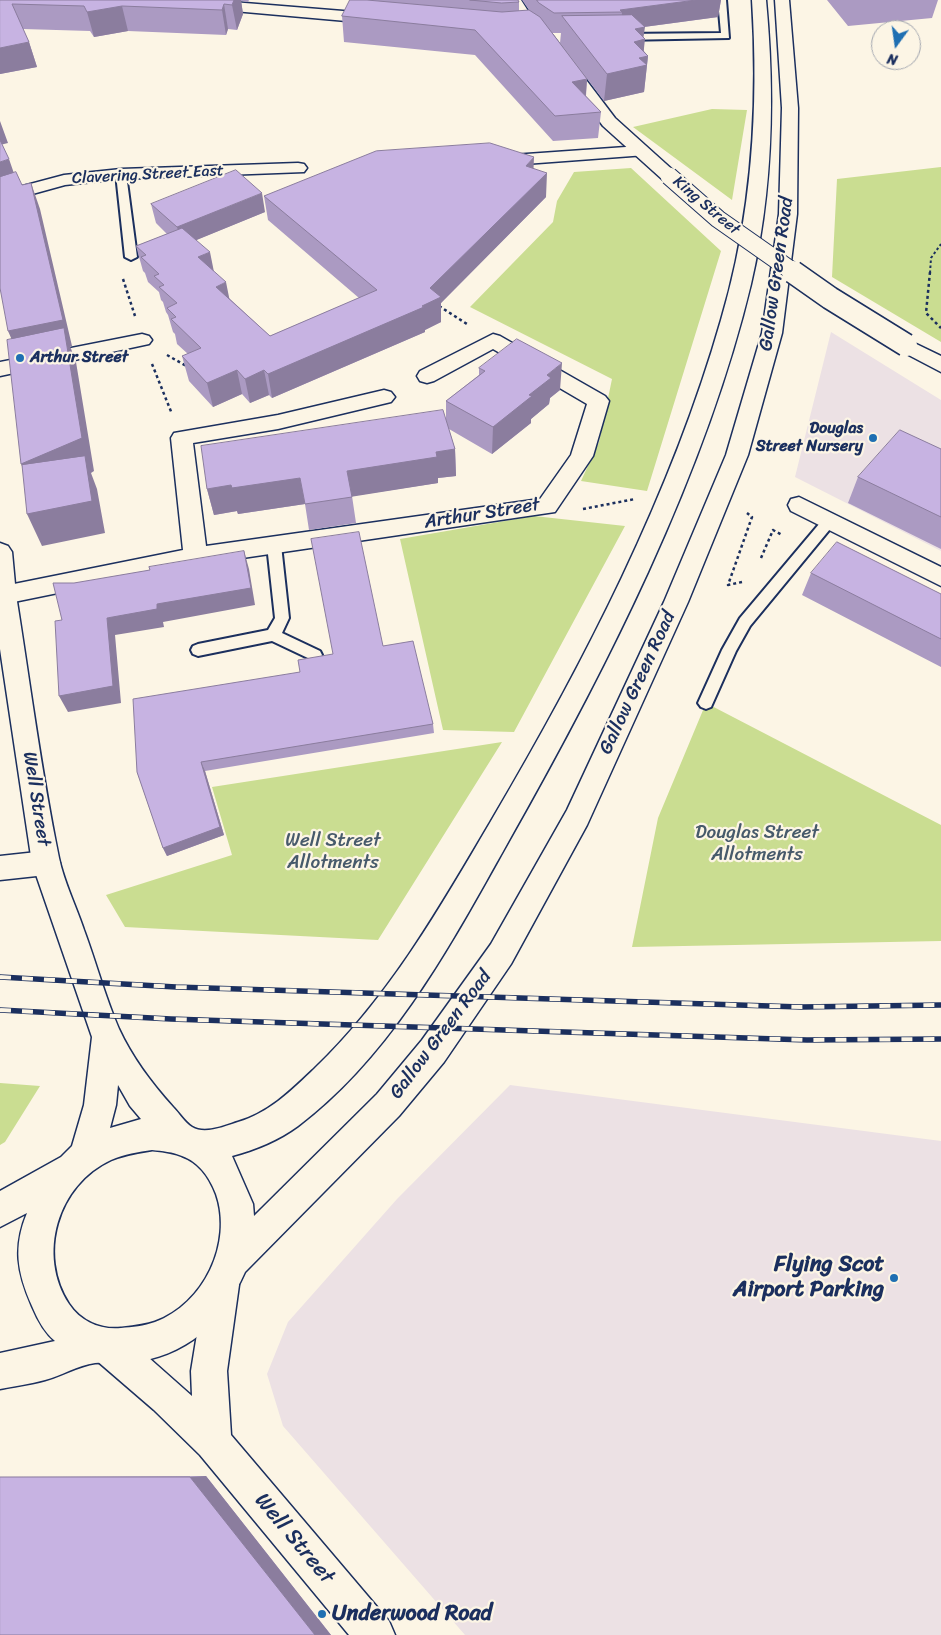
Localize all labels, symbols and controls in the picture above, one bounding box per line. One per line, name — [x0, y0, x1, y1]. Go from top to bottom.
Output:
north arrow — [871, 20, 921, 70]
text: N — [885, 46, 900, 72]
street label: Clavering Street East — [72, 161, 224, 189]
street label: King Street — [669, 172, 743, 240]
street label: Gallow Green Road — [755, 196, 799, 352]
place label: Arthur Street — [30, 348, 128, 368]
marker: Arthur Street — [14, 352, 26, 364]
place label: Douglas Street Nursery — [756, 419, 863, 457]
marker: Douglas Street Nursery — [867, 432, 879, 444]
street label: Arthur Street — [423, 494, 541, 534]
street label: Gallow Green Road — [595, 608, 681, 758]
street label: Well Street — [17, 750, 55, 848]
park label: Douglas Street Allotments — [695, 822, 819, 866]
park label: Well Street Allotments — [285, 830, 381, 874]
street label: Gallow Green Road — [385, 966, 497, 1104]
place label: Flying Scot Airport Parking — [733, 1252, 884, 1304]
marker: Flying Scot Airport Parking — [888, 1272, 900, 1284]
street label: Well Street — [248, 1488, 340, 1590]
place label: Underwood Road — [332, 1601, 492, 1627]
marker: Underwood Road — [316, 1608, 328, 1620]

